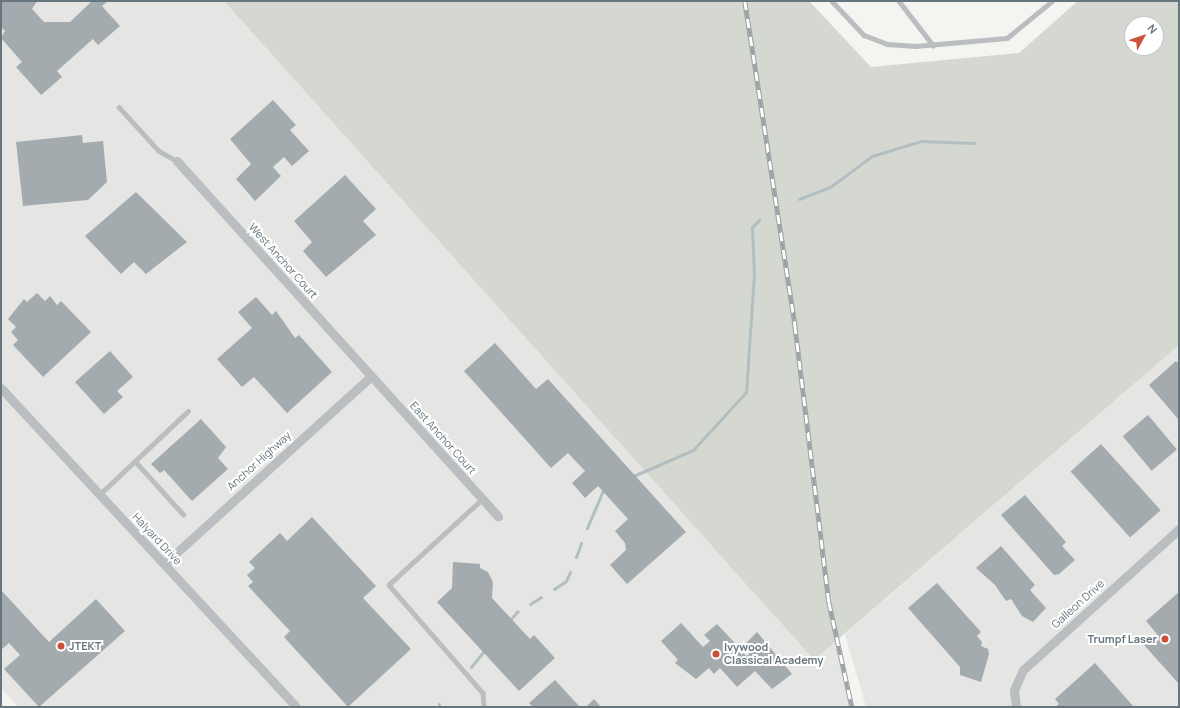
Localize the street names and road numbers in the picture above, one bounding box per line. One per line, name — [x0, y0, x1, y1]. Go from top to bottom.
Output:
street label: West Anchor Court — [246, 221, 320, 301]
street label: East Anchor Court — [407, 399, 479, 477]
street label: Anchor Highway — [224, 429, 294, 493]
street label: Halyard Drive — [130, 510, 184, 568]
street label: Galleon Drive — [1049, 577, 1107, 631]

